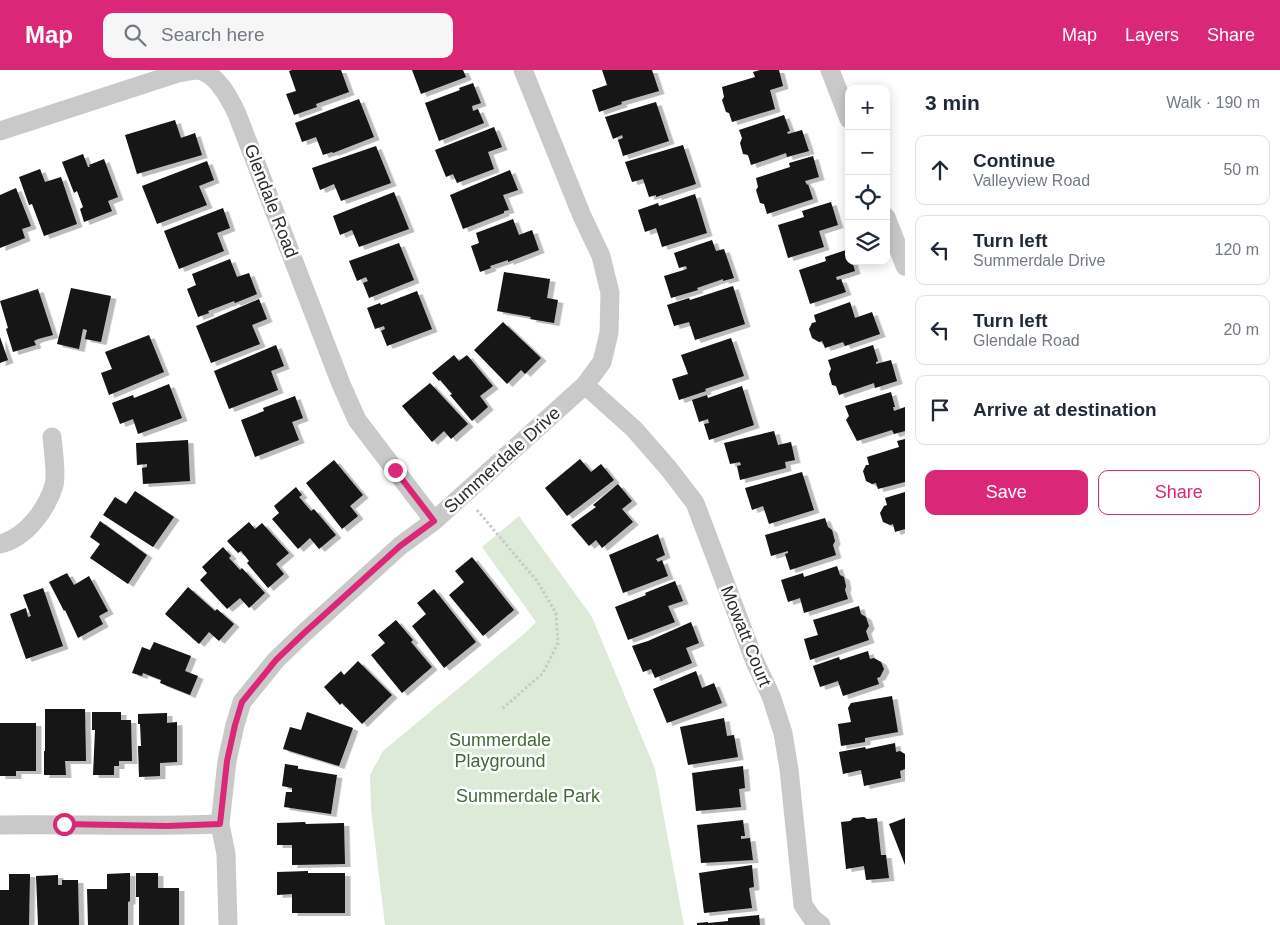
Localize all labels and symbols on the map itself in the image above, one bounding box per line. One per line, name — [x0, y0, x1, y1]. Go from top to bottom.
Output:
street label: Glendale Road — [240, 141, 302, 261]
street label: Summerdale Drive — [440, 403, 564, 517]
route end — [384, 459, 407, 482]
street label: Mowatt Court — [717, 583, 775, 689]
park label: Summerdale Playground — [449, 730, 551, 771]
park label: Summerdale Park — [456, 786, 601, 806]
route start — [53, 813, 76, 836]

